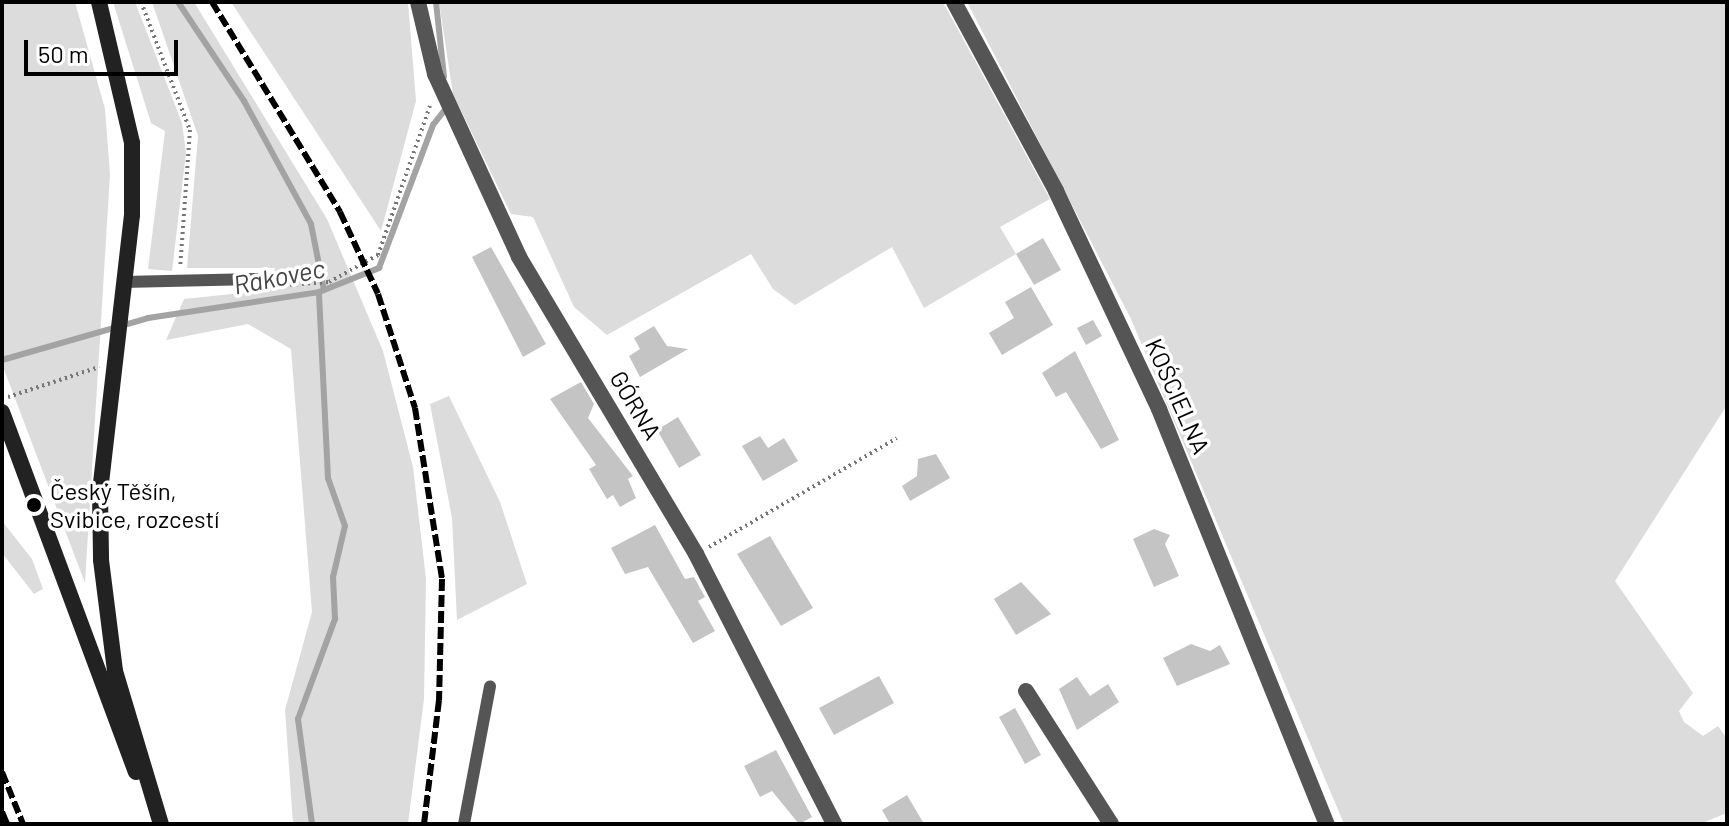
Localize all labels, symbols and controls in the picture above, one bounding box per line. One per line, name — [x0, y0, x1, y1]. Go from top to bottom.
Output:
scale bar — [28, 24, 182, 74]
text: 50 m — [38, 39, 89, 68]
water label: Rakovec — [231, 252, 327, 300]
street label: KOŚCIELNA — [1140, 334, 1216, 458]
street label: GÓRNA — [604, 365, 668, 445]
place label: Český Těšín, Svibice, rozcestí — [50, 477, 219, 533]
marker: Český Těšín, Svibice, rozcestí — [25, 496, 43, 514]

